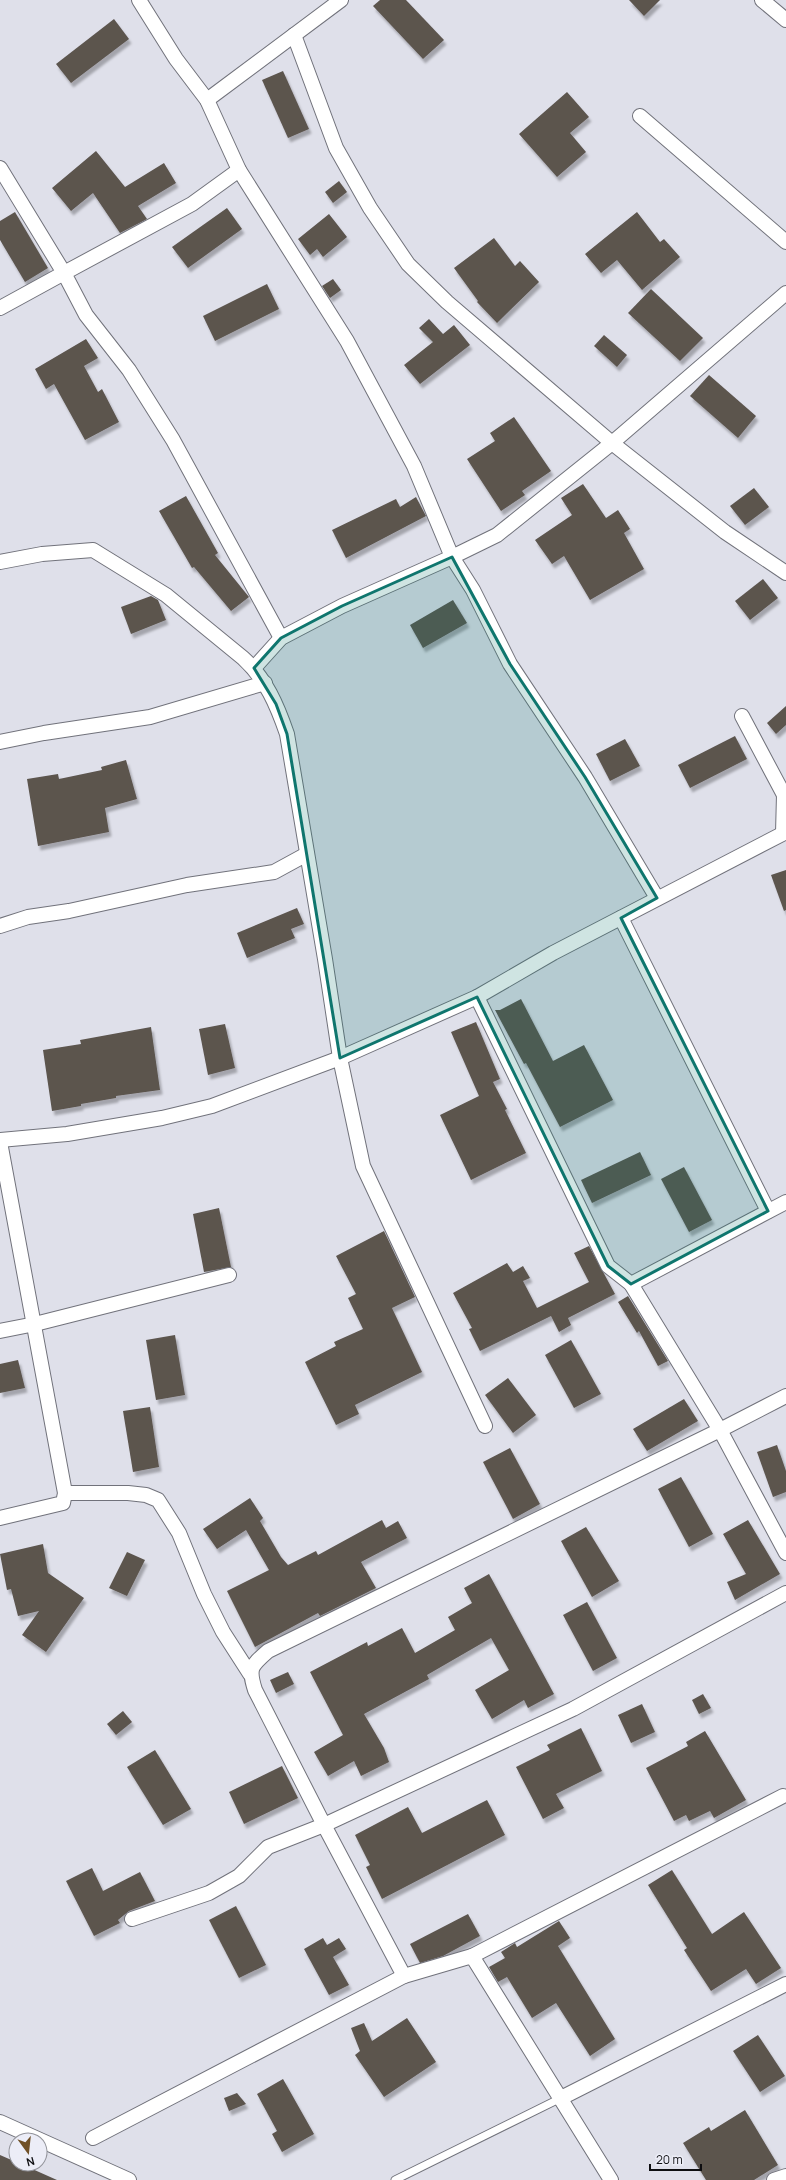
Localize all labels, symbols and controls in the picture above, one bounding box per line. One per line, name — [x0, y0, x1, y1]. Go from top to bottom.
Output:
north arrow — [8, 2132, 48, 2172]
scale bar — [650, 2146, 701, 2172]
text: 20 m — [656, 2151, 683, 2168]
text: N — [25, 2154, 36, 2170]

